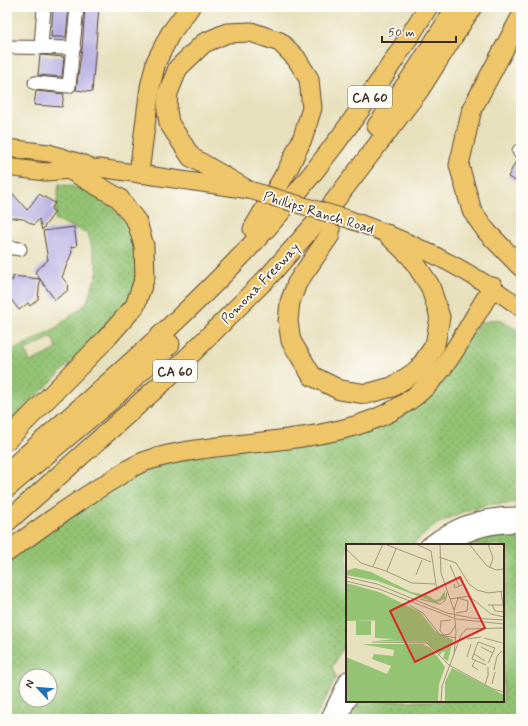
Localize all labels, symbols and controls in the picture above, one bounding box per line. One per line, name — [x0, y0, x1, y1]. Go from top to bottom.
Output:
scale bar — [382, 18, 456, 44]
text: 50 m — [388, 25, 415, 41]
road number: CA 60 — [348, 86, 392, 108]
street label: Phillips Ranch Road — [261, 188, 376, 238]
street label: Pomona Freeway — [217, 239, 304, 328]
road number: CA 60 — [153, 360, 197, 382]
inset map — [346, 544, 504, 702]
north arrow — [18, 668, 58, 708]
text: N — [22, 678, 38, 690]

